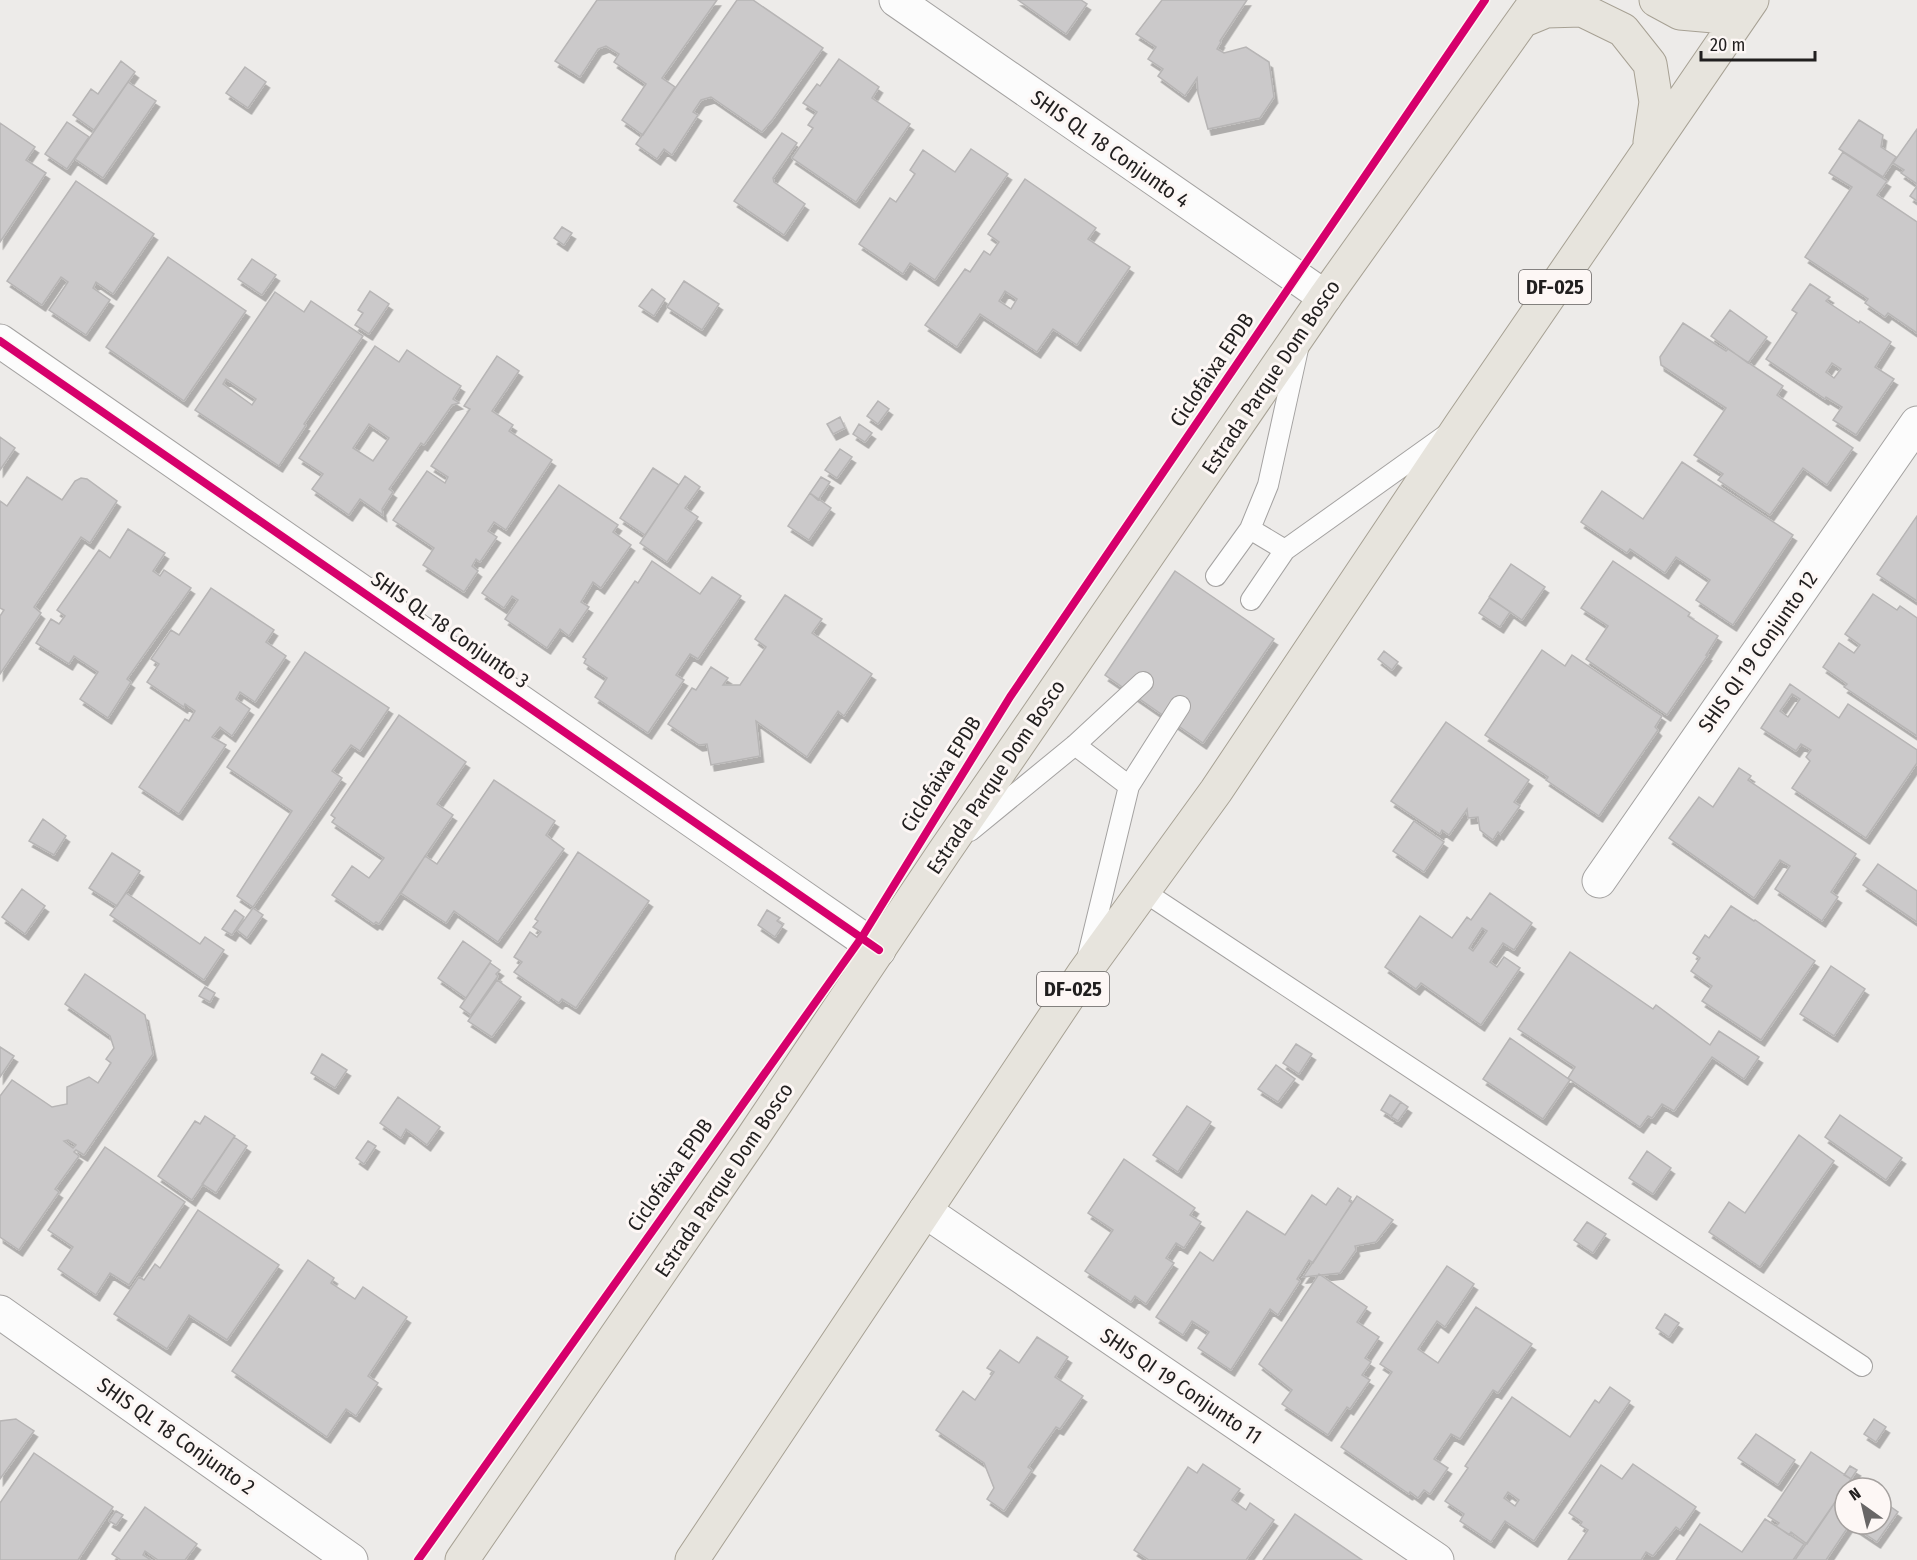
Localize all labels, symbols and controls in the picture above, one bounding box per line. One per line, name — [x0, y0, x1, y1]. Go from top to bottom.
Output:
scale bar — [1701, 24, 1815, 62]
text: 20 m — [1710, 34, 1745, 56]
street label: SHIS QL 18 Conjunto 4 — [1026, 85, 1194, 213]
road number: DF-025 — [1519, 270, 1591, 304]
street label: Estrada Parque Dom Bosco — [1196, 275, 1346, 479]
street label: Ciclofaixa EPDB — [1164, 308, 1260, 432]
street label: SHIS QL 18 Conjunto 3 — [366, 566, 534, 694]
street label: SHIS QI 19 Conjunto 12 — [1693, 566, 1823, 738]
street label: Estrada Parque Dom Bosco — [921, 675, 1071, 879]
street label: Ciclofaixa EPDB — [895, 711, 987, 837]
road number: DF-025 — [1037, 972, 1109, 1006]
street label: Estrada Parque Dom Bosco — [649, 1078, 799, 1282]
street label: Ciclofaixa EPDB — [622, 1114, 718, 1236]
street label: SHIS QI 19 Conjunto 11 — [1095, 1322, 1267, 1450]
street label: SHIS QL 18 Conjunto 2 — [92, 1372, 260, 1500]
north arrow — [1833, 1476, 1893, 1536]
text: N — [1846, 1483, 1864, 1505]

